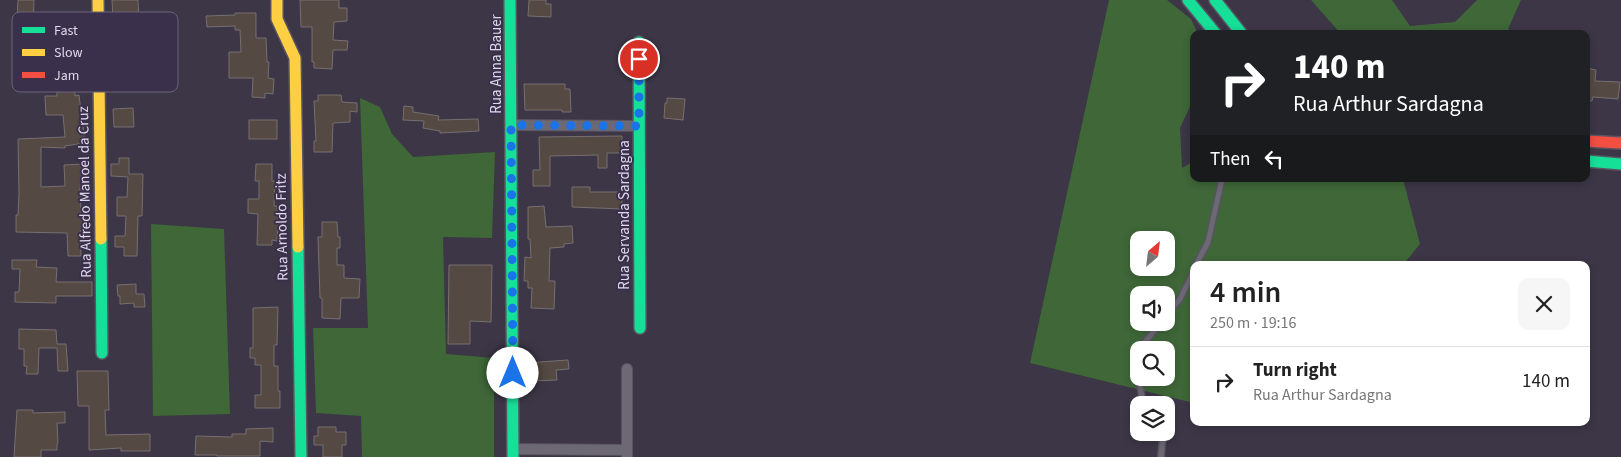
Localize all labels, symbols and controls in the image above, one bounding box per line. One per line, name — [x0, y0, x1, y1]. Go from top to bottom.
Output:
legend — [12, 12, 178, 92]
street label: Rua Anna Bauer — [486, 13, 507, 114]
text: Fast — [54, 21, 78, 41]
pin — [618, 38, 660, 80]
text: 140 m — [1293, 42, 1385, 92]
text: Slow — [54, 43, 83, 63]
icon: arrive — [625, 45, 653, 73]
icon: right — [1210, 50, 1275, 115]
text: Jam — [54, 66, 79, 86]
text: Rua Arthur Sardagna — [1293, 88, 1484, 120]
street label: Rua Alfredo Manoel da Cruz — [73, 106, 97, 278]
street label: Rua Servanda Sardagna — [614, 140, 635, 290]
icon: left — [1260, 145, 1288, 173]
text: Then — [1210, 146, 1250, 173]
street label: Rua Arnoldo Fritz — [271, 173, 293, 281]
north arrow — [1130, 231, 1175, 276]
map controls — [1130, 231, 1175, 441]
text: 4 min — [1210, 271, 1281, 314]
button: close — [1518, 278, 1570, 330]
button: sound — [1130, 286, 1175, 331]
text: 250 m · 19:16 — [1210, 312, 1297, 334]
button: search — [1130, 341, 1175, 386]
position arrow — [486, 346, 538, 398]
text: Turn right — [1253, 357, 1337, 384]
icon: right — [1210, 368, 1238, 396]
text: 140 m — [1522, 368, 1570, 395]
text: Rua Arthur Sardagna — [1253, 384, 1392, 406]
button: layers — [1130, 396, 1175, 441]

